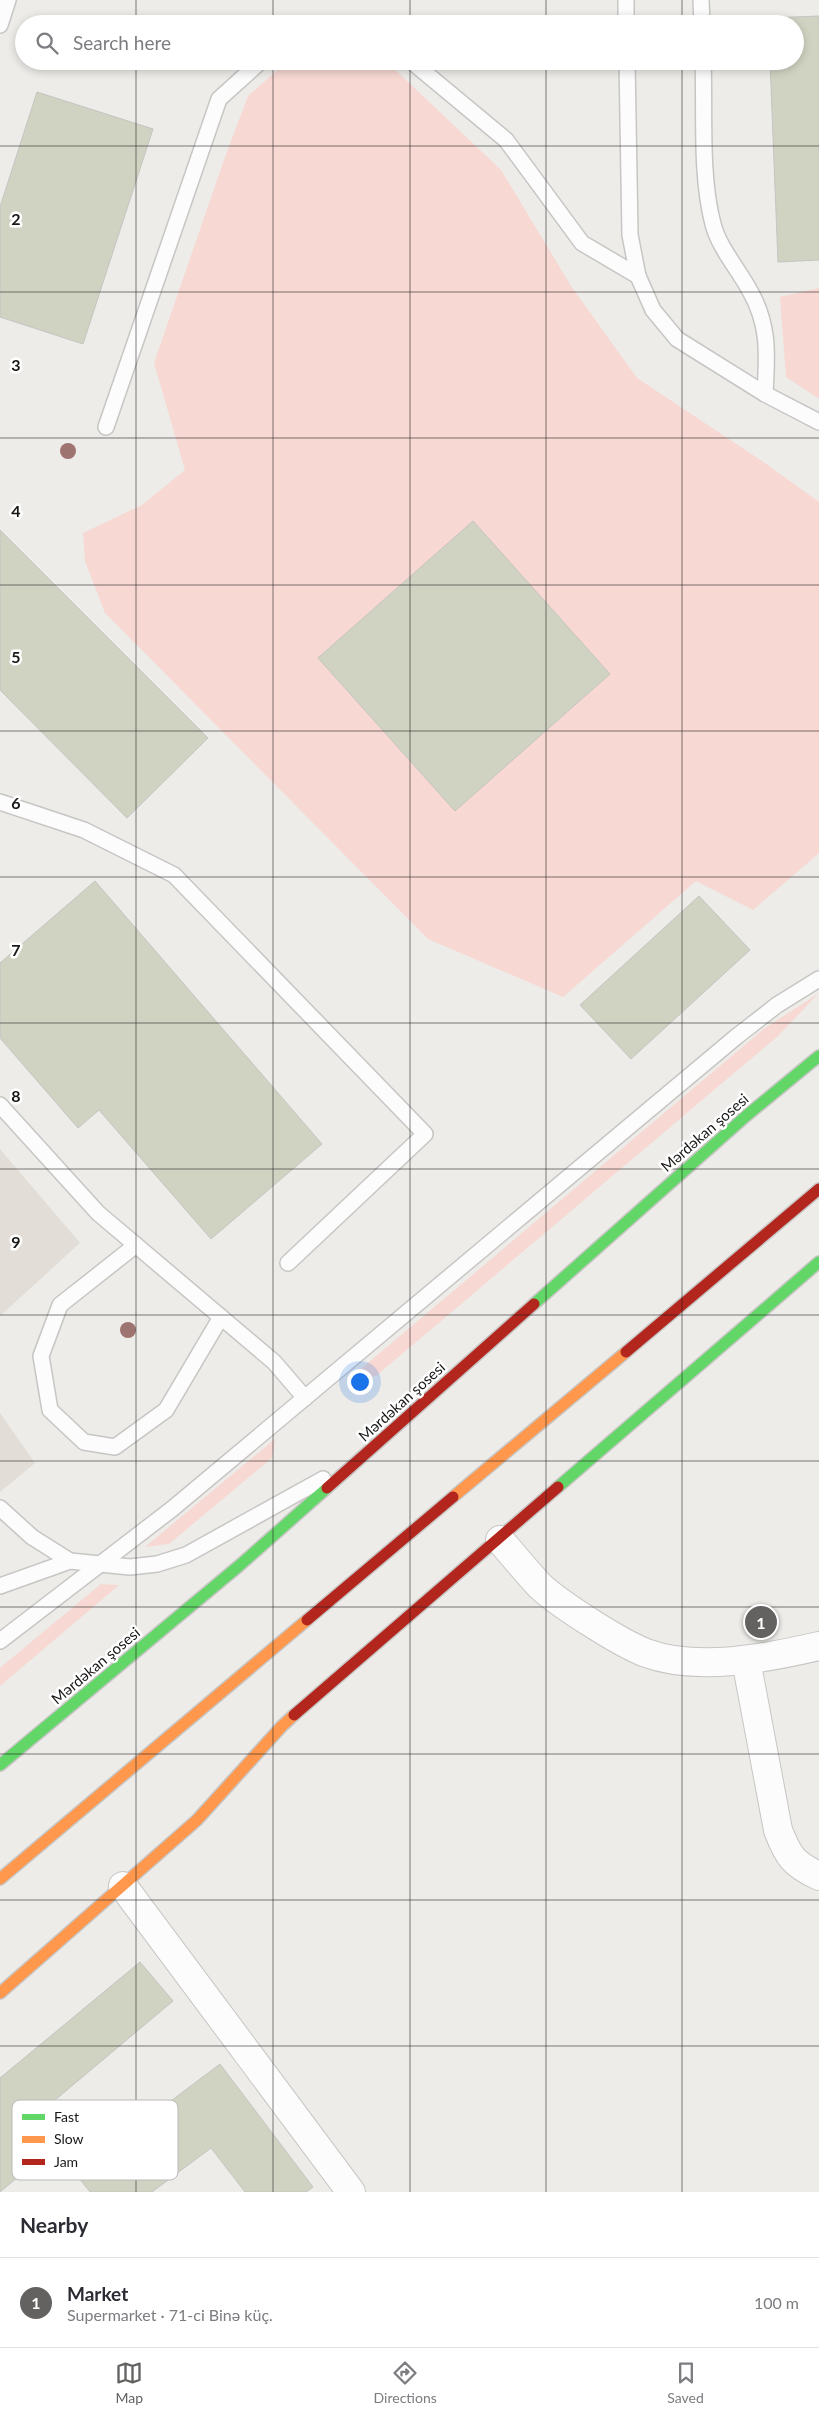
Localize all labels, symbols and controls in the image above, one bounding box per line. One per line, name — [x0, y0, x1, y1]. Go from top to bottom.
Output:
search box — [15, 15, 804, 70]
icon: search — [33, 29, 61, 57]
text: Search here — [73, 31, 171, 54]
text: 2 — [11, 209, 21, 228]
text: 3 — [11, 355, 21, 374]
text: 4 — [11, 501, 21, 520]
text: 5 — [11, 647, 21, 666]
text: 6 — [11, 793, 21, 812]
text: 7 — [11, 940, 21, 959]
text: 8 — [11, 1086, 21, 1105]
street label: Mərdəkan şosesi — [657, 1089, 752, 1175]
text: 9 — [11, 1232, 21, 1251]
street label: Mərdəkan şosesi — [354, 1358, 448, 1445]
your location — [347, 1369, 373, 1395]
pin: 1 — [745, 1603, 777, 1641]
street label: Mərdəkan şosesi — [47, 1623, 143, 1707]
legend — [12, 2100, 178, 2180]
text: Fast — [54, 2108, 79, 2125]
text: Slow — [54, 2130, 84, 2147]
text: Jam — [54, 2153, 78, 2170]
text: Nearby — [20, 2212, 88, 2237]
text: Market — [67, 2282, 128, 2305]
text: 1 — [31, 2293, 41, 2312]
text: 100 m — [754, 2293, 799, 2312]
text: Supermarket · 71-ci Binə küç. — [67, 2305, 273, 2324]
tab: Map — [115, 2359, 143, 2406]
tab: Directions — [374, 2359, 437, 2406]
tab: Saved — [667, 2359, 704, 2406]

